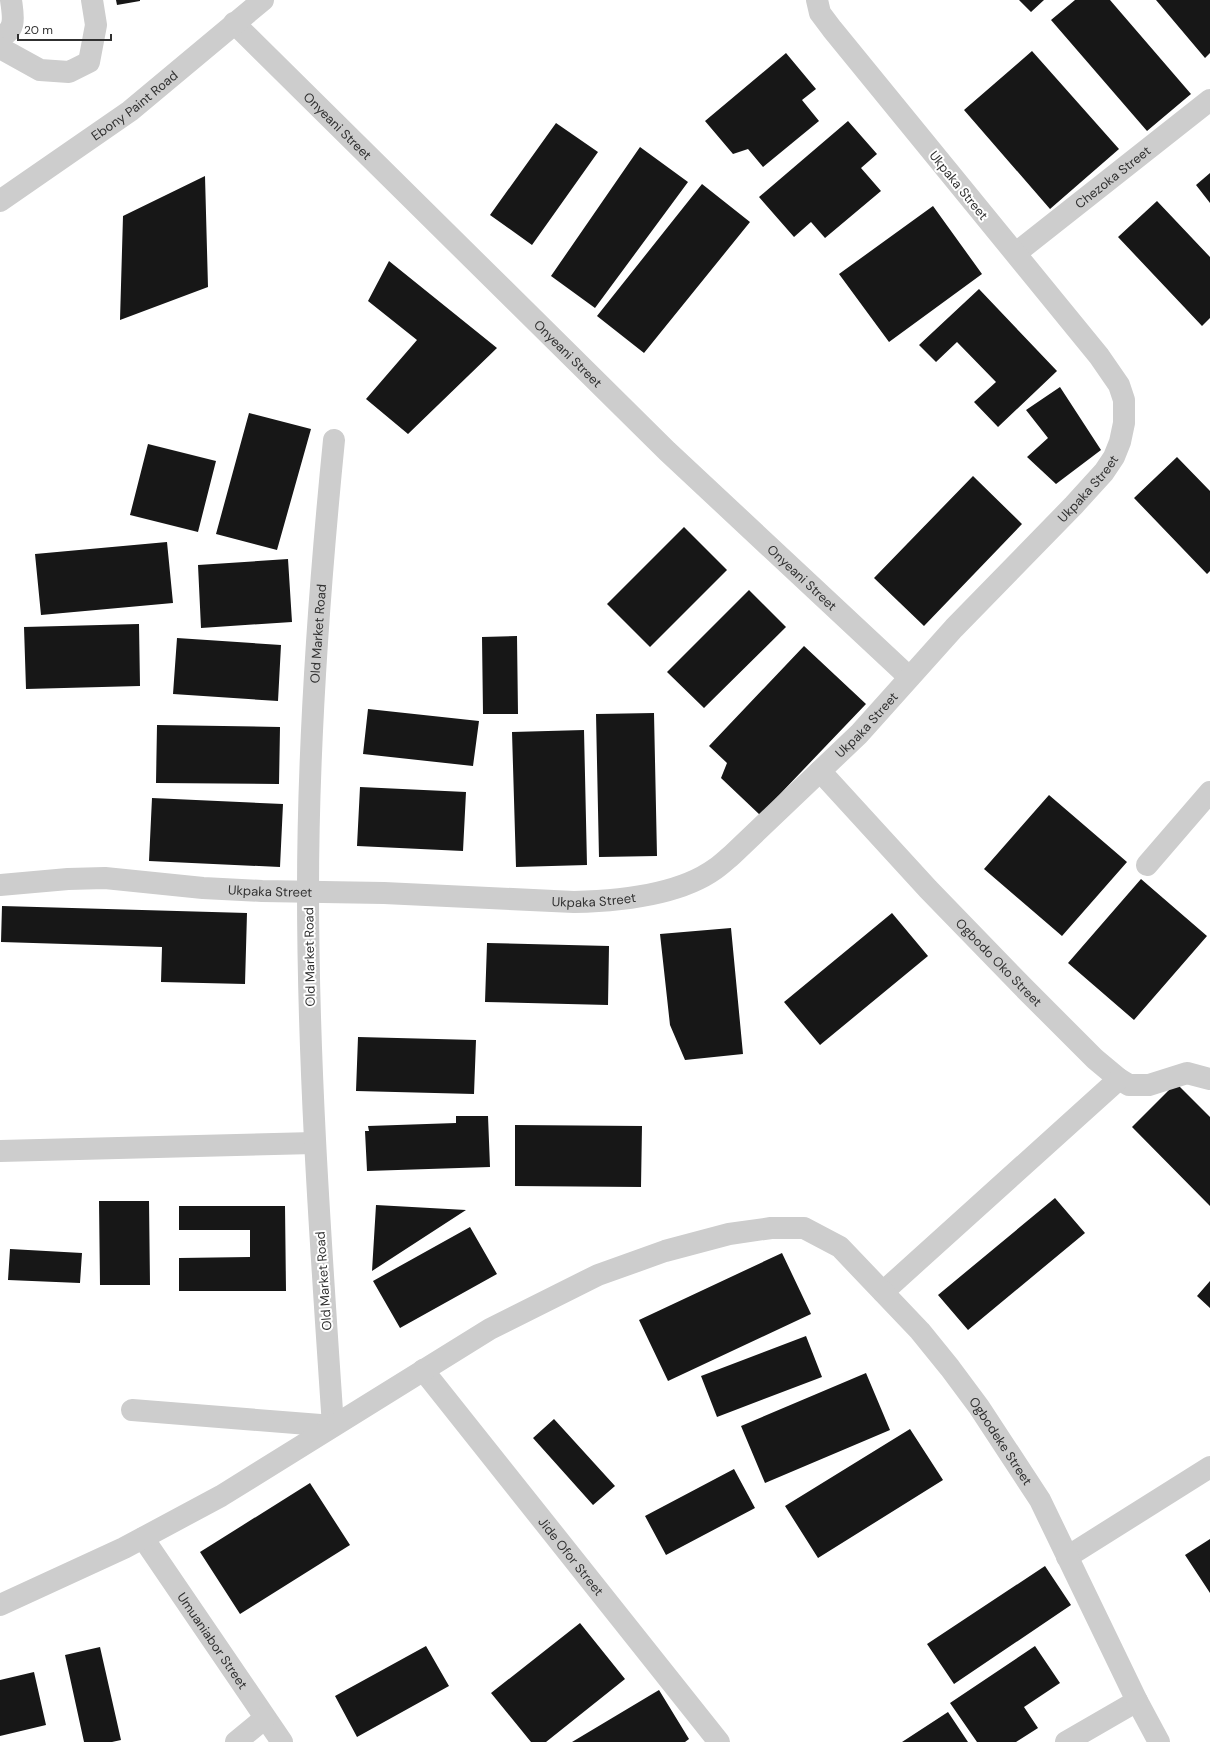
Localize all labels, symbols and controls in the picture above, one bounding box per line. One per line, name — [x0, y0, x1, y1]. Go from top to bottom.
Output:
scale bar — [18, 16, 111, 42]
text: 20 m — [24, 22, 53, 38]
street label: Ebony Paint Road — [88, 67, 181, 144]
street label: Onyeani Street — [300, 89, 375, 163]
street label: Chezoka Street — [1072, 142, 1154, 212]
street label: Ukpaka Street — [926, 147, 992, 223]
street label: Onyeani Street — [530, 316, 606, 391]
street label: Ukpaka Street — [1054, 452, 1122, 526]
street label: Onyeani Street — [764, 541, 840, 614]
street label: Old Market Road — [306, 583, 330, 684]
street label: Ukpaka Street — [831, 689, 902, 761]
street label: Ukpaka Street — [228, 881, 312, 901]
street label: Ukpaka Street — [551, 889, 637, 911]
street label: Old Market Road — [300, 907, 319, 1007]
street label: Ogbodo Oko Street — [952, 915, 1046, 1010]
street label: Old Market Road — [312, 1231, 335, 1331]
street label: Ogbodeke Street — [965, 1393, 1036, 1489]
street label: Jide Ofor Street — [534, 1514, 607, 1599]
street label: Umuaniabor Street — [173, 1589, 251, 1692]

